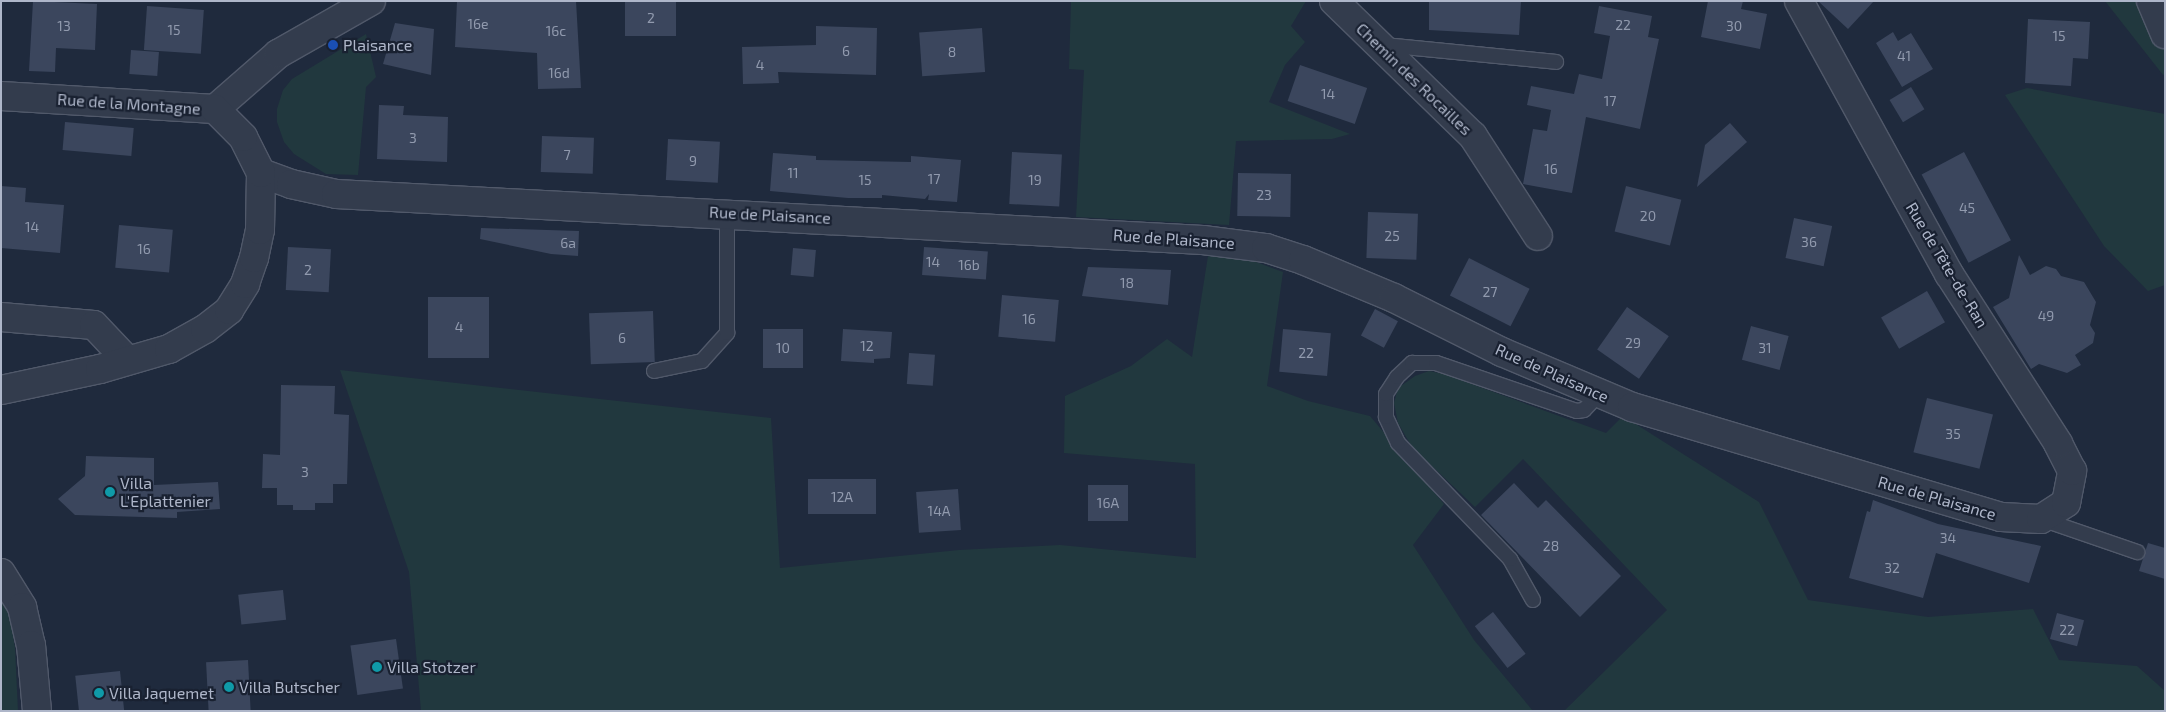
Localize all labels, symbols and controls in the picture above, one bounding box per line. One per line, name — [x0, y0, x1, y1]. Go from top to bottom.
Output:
house number: 2 — [647, 10, 655, 26]
house number: 16e — [467, 16, 489, 32]
house number: 22 — [1615, 17, 1631, 33]
house number: 13 — [57, 18, 71, 34]
house number: 30 — [1726, 18, 1742, 34]
street label: Chemin des Rocailles — [1352, 19, 1476, 139]
house number: 15 — [167, 22, 181, 38]
house number: 16c — [546, 23, 566, 39]
house number: 15 — [2052, 28, 2066, 44]
place label: Plaisance — [343, 35, 412, 55]
marker: Plaisance — [327, 39, 339, 51]
house number: 6 — [842, 43, 850, 59]
house number: 8 — [948, 44, 956, 60]
house number: 41 — [1897, 48, 1911, 64]
house number: 4 — [756, 57, 764, 73]
house number: 16d — [548, 65, 570, 81]
house number: 14 — [1321, 86, 1335, 102]
street label: Rue de la Montagne — [57, 89, 201, 119]
house number: 17 — [1604, 93, 1616, 109]
house number: 3 — [409, 130, 417, 146]
house number: 7 — [563, 147, 571, 163]
house number: 9 — [689, 153, 697, 169]
house number: 16 — [1544, 161, 1558, 177]
house number: 11 — [787, 165, 799, 181]
house number: 17 — [928, 171, 940, 187]
house number: 15 — [858, 172, 872, 188]
house number: 19 — [1028, 172, 1042, 188]
house number: 23 — [1256, 187, 1272, 203]
street label: Rue de Tête-de-Ran — [1902, 199, 1992, 331]
house number: 45 — [1959, 200, 1975, 216]
street label: Rue de Plaisance — [709, 202, 831, 228]
house number: 20 — [1640, 208, 1656, 224]
house number: 14 — [25, 219, 39, 235]
street label: Rue de Plaisance — [1113, 225, 1235, 253]
house number: 25 — [1384, 228, 1400, 244]
house number: 36 — [1801, 234, 1817, 250]
house number: 6a — [560, 235, 576, 251]
house number: 16 — [137, 241, 151, 257]
house number: 14 — [926, 254, 940, 270]
house number: 16b — [958, 257, 980, 273]
house number: 2 — [304, 262, 312, 278]
house number: 18 — [1120, 275, 1134, 291]
house number: 27 — [1482, 284, 1498, 300]
house number: 49 — [2038, 308, 2054, 324]
house number: 16 — [1022, 311, 1036, 327]
house number: 4 — [455, 319, 463, 335]
house number: 6 — [618, 330, 626, 346]
house number: 29 — [1625, 335, 1641, 351]
house number: 12 — [860, 338, 874, 354]
street label: Rue de Plaisance — [1492, 339, 1612, 407]
house number: 10 — [776, 340, 790, 356]
house number: 31 — [1758, 340, 1772, 356]
house number: 22 — [1298, 345, 1314, 361]
house number: 35 — [1945, 426, 1961, 442]
house number: 3 — [301, 464, 309, 480]
street label: Rue de Plaisance — [1876, 472, 1998, 524]
place label: Villa L'Eplattenier — [120, 473, 211, 511]
marker: Villa L'Eplattenier — [104, 486, 116, 498]
house number: 12A — [831, 489, 853, 505]
house number: 16A — [1097, 495, 1119, 511]
house number: 14A — [928, 503, 950, 519]
house number: 34 — [1940, 530, 1956, 546]
house number: 28 — [1543, 538, 1559, 554]
house number: 32 — [1884, 560, 1900, 576]
house number: 22 — [2059, 622, 2075, 638]
place label: Villa Stotzer — [387, 657, 476, 677]
marker: Villa Stotzer — [371, 661, 383, 673]
place label: Villa Butscher — [239, 677, 340, 697]
marker: Villa Butscher — [223, 681, 235, 693]
place label: Villa Jaquemet — [109, 683, 214, 703]
marker: Villa Jaquemet — [93, 687, 105, 699]

